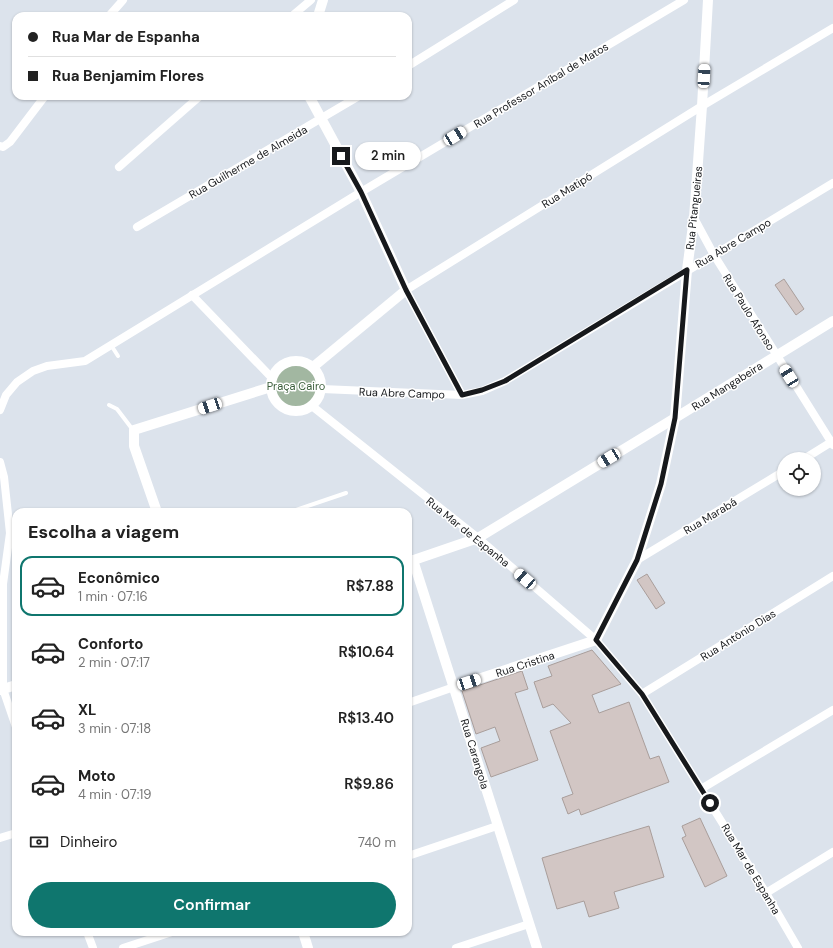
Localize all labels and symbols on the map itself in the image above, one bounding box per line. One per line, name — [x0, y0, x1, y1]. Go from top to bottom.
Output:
street label: Rua Professor Aníbal de Matos — [471, 39, 611, 131]
car — [697, 64, 711, 88]
street label: Rua Guilherme de Almeida — [186, 122, 310, 202]
car — [442, 125, 468, 147]
callout: 2 min — [355, 142, 421, 170]
route end — [332, 147, 350, 165]
street label: Rua Pitangueiras — [683, 165, 705, 251]
street label: Rua Matipó — [539, 169, 595, 211]
street label: Rua Abre Campo — [693, 215, 773, 271]
street label: Rua Paulo Afonso — [720, 271, 778, 353]
street label: Rua Mangabeira — [689, 359, 765, 413]
car — [778, 363, 800, 389]
park label: Praça Cairo — [267, 379, 325, 393]
street label: Rua Abre Campo — [359, 385, 445, 401]
car — [197, 397, 223, 415]
car — [596, 447, 622, 469]
street label: Rua Mar de Espanha — [423, 494, 513, 570]
street label: Rua Marabá — [681, 495, 739, 537]
car — [512, 567, 538, 591]
street label: Rua Antônio Dias — [698, 606, 778, 664]
street label: Rua Cristina — [494, 648, 556, 680]
car — [456, 673, 482, 691]
street label: Rua Carangola — [458, 717, 492, 791]
route start — [701, 794, 719, 812]
street label: Rua Mar de Espanha — [718, 821, 784, 917]

